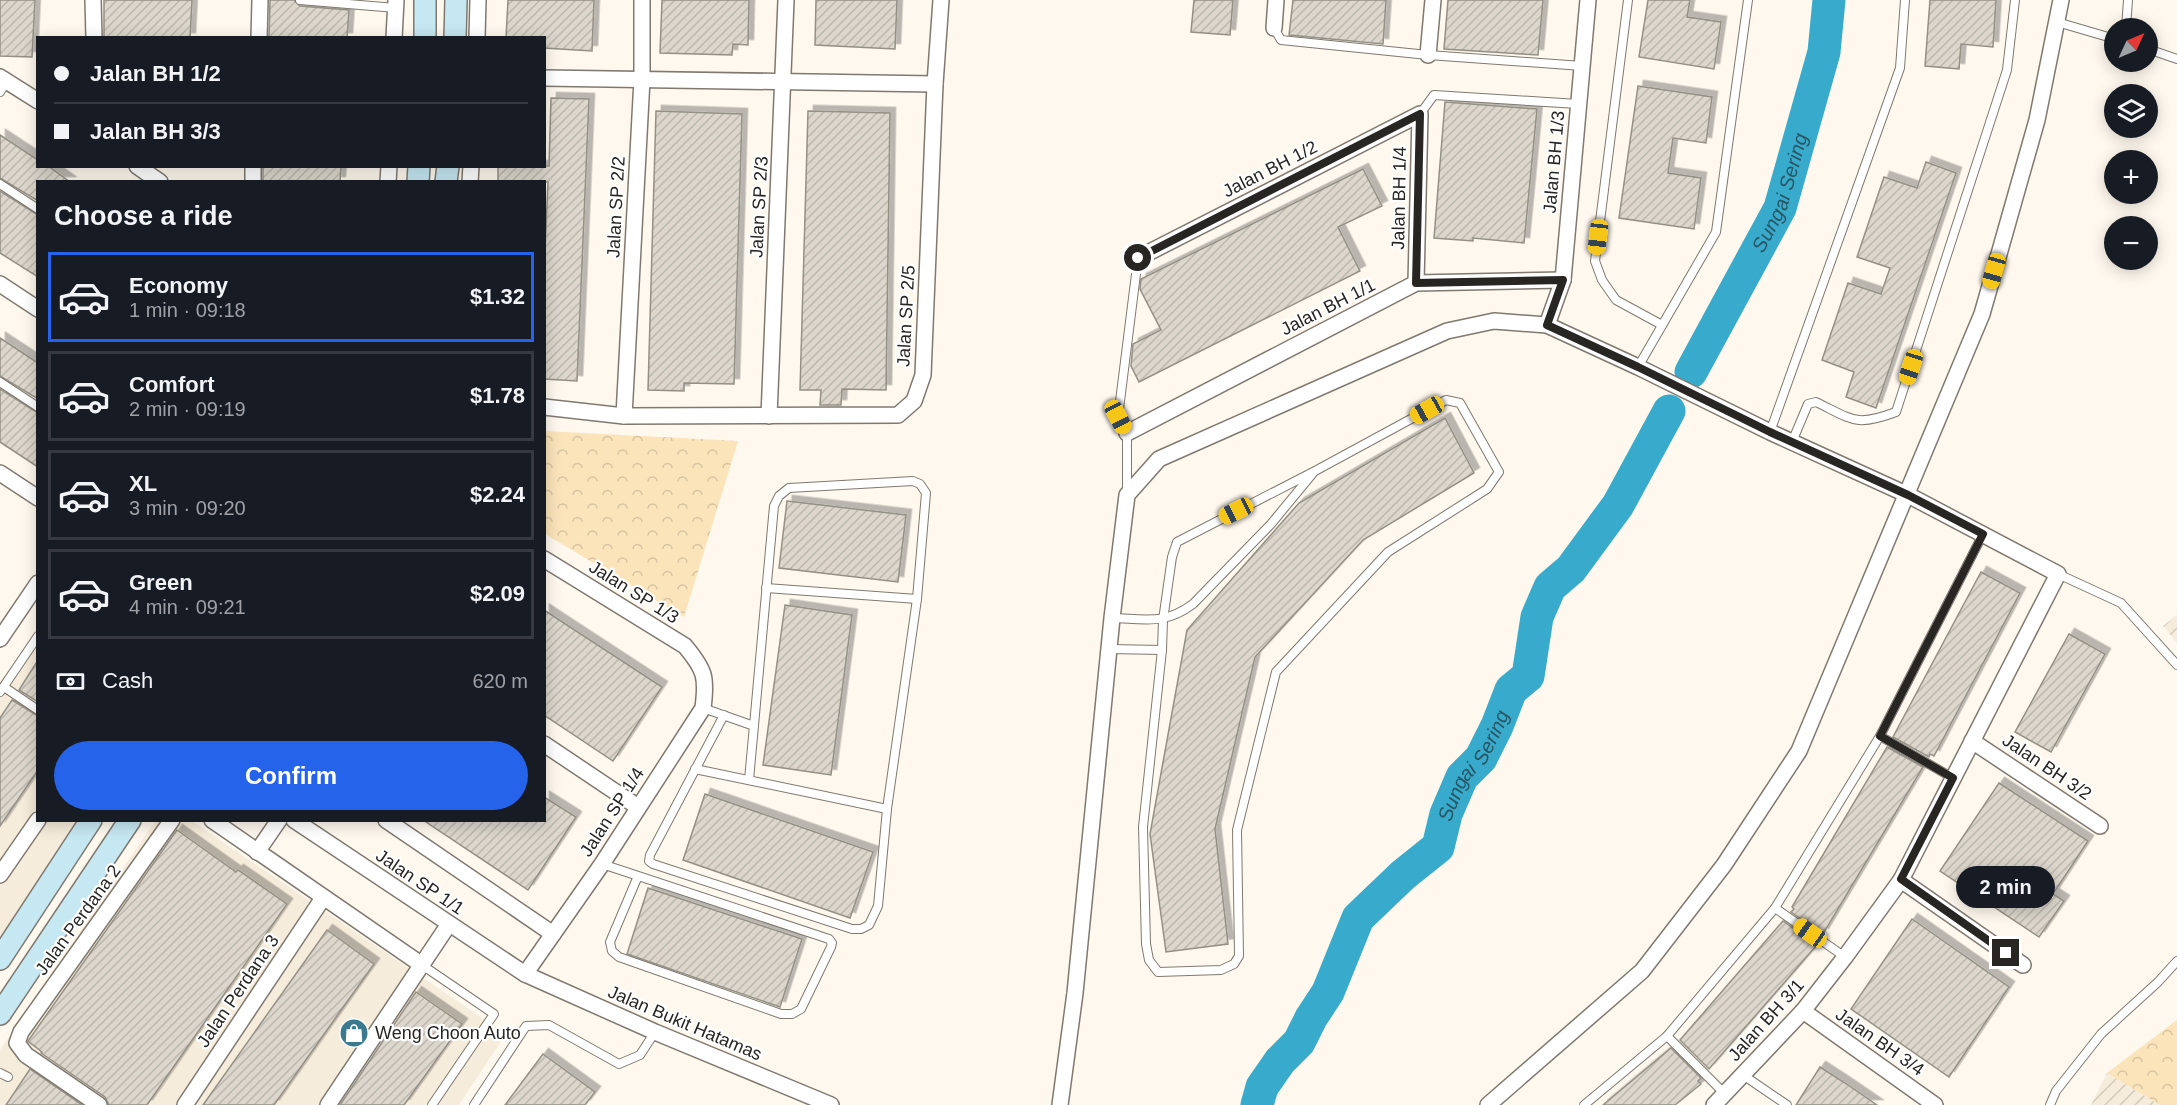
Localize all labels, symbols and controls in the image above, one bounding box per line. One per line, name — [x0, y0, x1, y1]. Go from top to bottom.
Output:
north arrow — [2104, 18, 2158, 72]
map controls — [2104, 18, 2158, 270]
text: Jalan BH 1/2 — [90, 61, 221, 86]
button: layers — [2104, 84, 2158, 138]
street label: Jalan BH 1/3 — [1540, 110, 1568, 214]
text: Jalan BH 3/3 — [90, 119, 221, 144]
water label: Sungai Sering — [1747, 131, 1812, 256]
street label: Jalan BH 1/2 — [1220, 137, 1320, 201]
street label: Jalan BH 1/4 — [1388, 146, 1410, 250]
button: + — [2104, 150, 2158, 204]
street label: Jalan SP 2/2 — [603, 156, 629, 258]
street label: Jalan SP 2/3 — [746, 156, 772, 258]
text: Choose a ride — [54, 201, 233, 231]
button: − — [2104, 216, 2158, 270]
car — [1587, 218, 1609, 256]
route start — [1124, 244, 1151, 271]
car — [1980, 251, 2008, 291]
street label: Jalan SP 2/5 — [893, 265, 919, 367]
icon: car — [57, 270, 111, 324]
text: Economy — [129, 273, 228, 298]
street label: Jalan BH 1/1 — [1278, 275, 1378, 339]
text: $1.32 — [470, 284, 525, 309]
text: 1 min · 09:18 — [129, 299, 246, 321]
car — [1897, 347, 1925, 387]
icon: car — [57, 369, 111, 423]
text: Comfort — [129, 372, 215, 397]
text: $1.78 — [470, 383, 525, 408]
car — [1407, 393, 1447, 427]
car — [1102, 397, 1134, 437]
text: 2 min · 09:19 — [129, 398, 246, 420]
icon: car — [57, 468, 111, 522]
text: XL — [129, 471, 157, 496]
text: $2.24 — [470, 482, 525, 507]
car — [1216, 495, 1256, 527]
text: 3 min · 09:20 — [129, 497, 246, 519]
street label: Jalan SP 1/3 — [586, 557, 682, 627]
icon: car — [57, 567, 111, 621]
text: Green — [129, 570, 193, 595]
text: $2.09 — [470, 581, 525, 606]
text: 4 min · 09:21 — [129, 596, 246, 618]
icon: cash — [54, 665, 87, 698]
text: Cash — [102, 668, 153, 693]
text: 620 m — [472, 670, 528, 692]
water label: Sungai Sering — [1434, 707, 1513, 823]
street label: Jalan BH 3/2 — [1999, 730, 2095, 804]
button: Confirm — [54, 741, 528, 810]
street label: Jalan SP 1/4 — [576, 764, 648, 860]
street label: Jalan SP 1/1 — [372, 845, 468, 919]
street label: Jalan Perdana 2 — [31, 861, 125, 979]
callout: 2 min — [1956, 866, 2056, 908]
text: 2 min — [1979, 876, 2032, 898]
car — [1790, 915, 1830, 951]
street label: Jalan Perdana 3 — [193, 931, 283, 1051]
route end — [1992, 939, 2019, 966]
street label: Jalan BH 3/1 — [1724, 975, 1808, 1065]
street label: Jalan Bukit Hatamas — [605, 982, 765, 1064]
street label: Jalan BH 3/4 — [1832, 1004, 1928, 1080]
shop icon: Weng Choon Auto — [338, 1017, 370, 1049]
place label: Weng Choon Auto — [375, 1023, 521, 1043]

